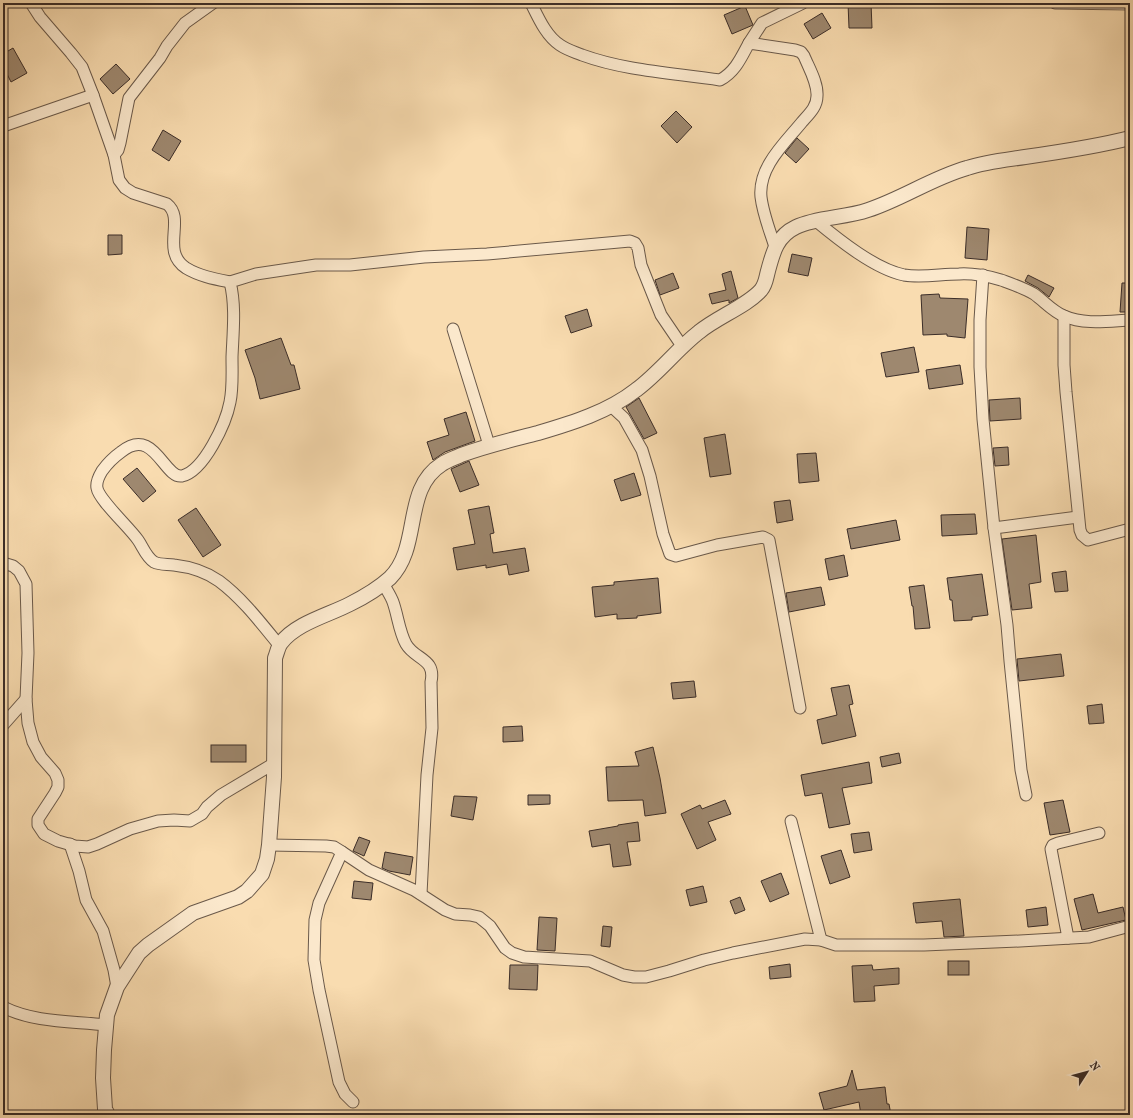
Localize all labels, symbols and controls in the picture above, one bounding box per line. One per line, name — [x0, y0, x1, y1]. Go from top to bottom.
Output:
north arrow — [1067, 1052, 1107, 1092]
text: N — [1087, 1059, 1103, 1074]

